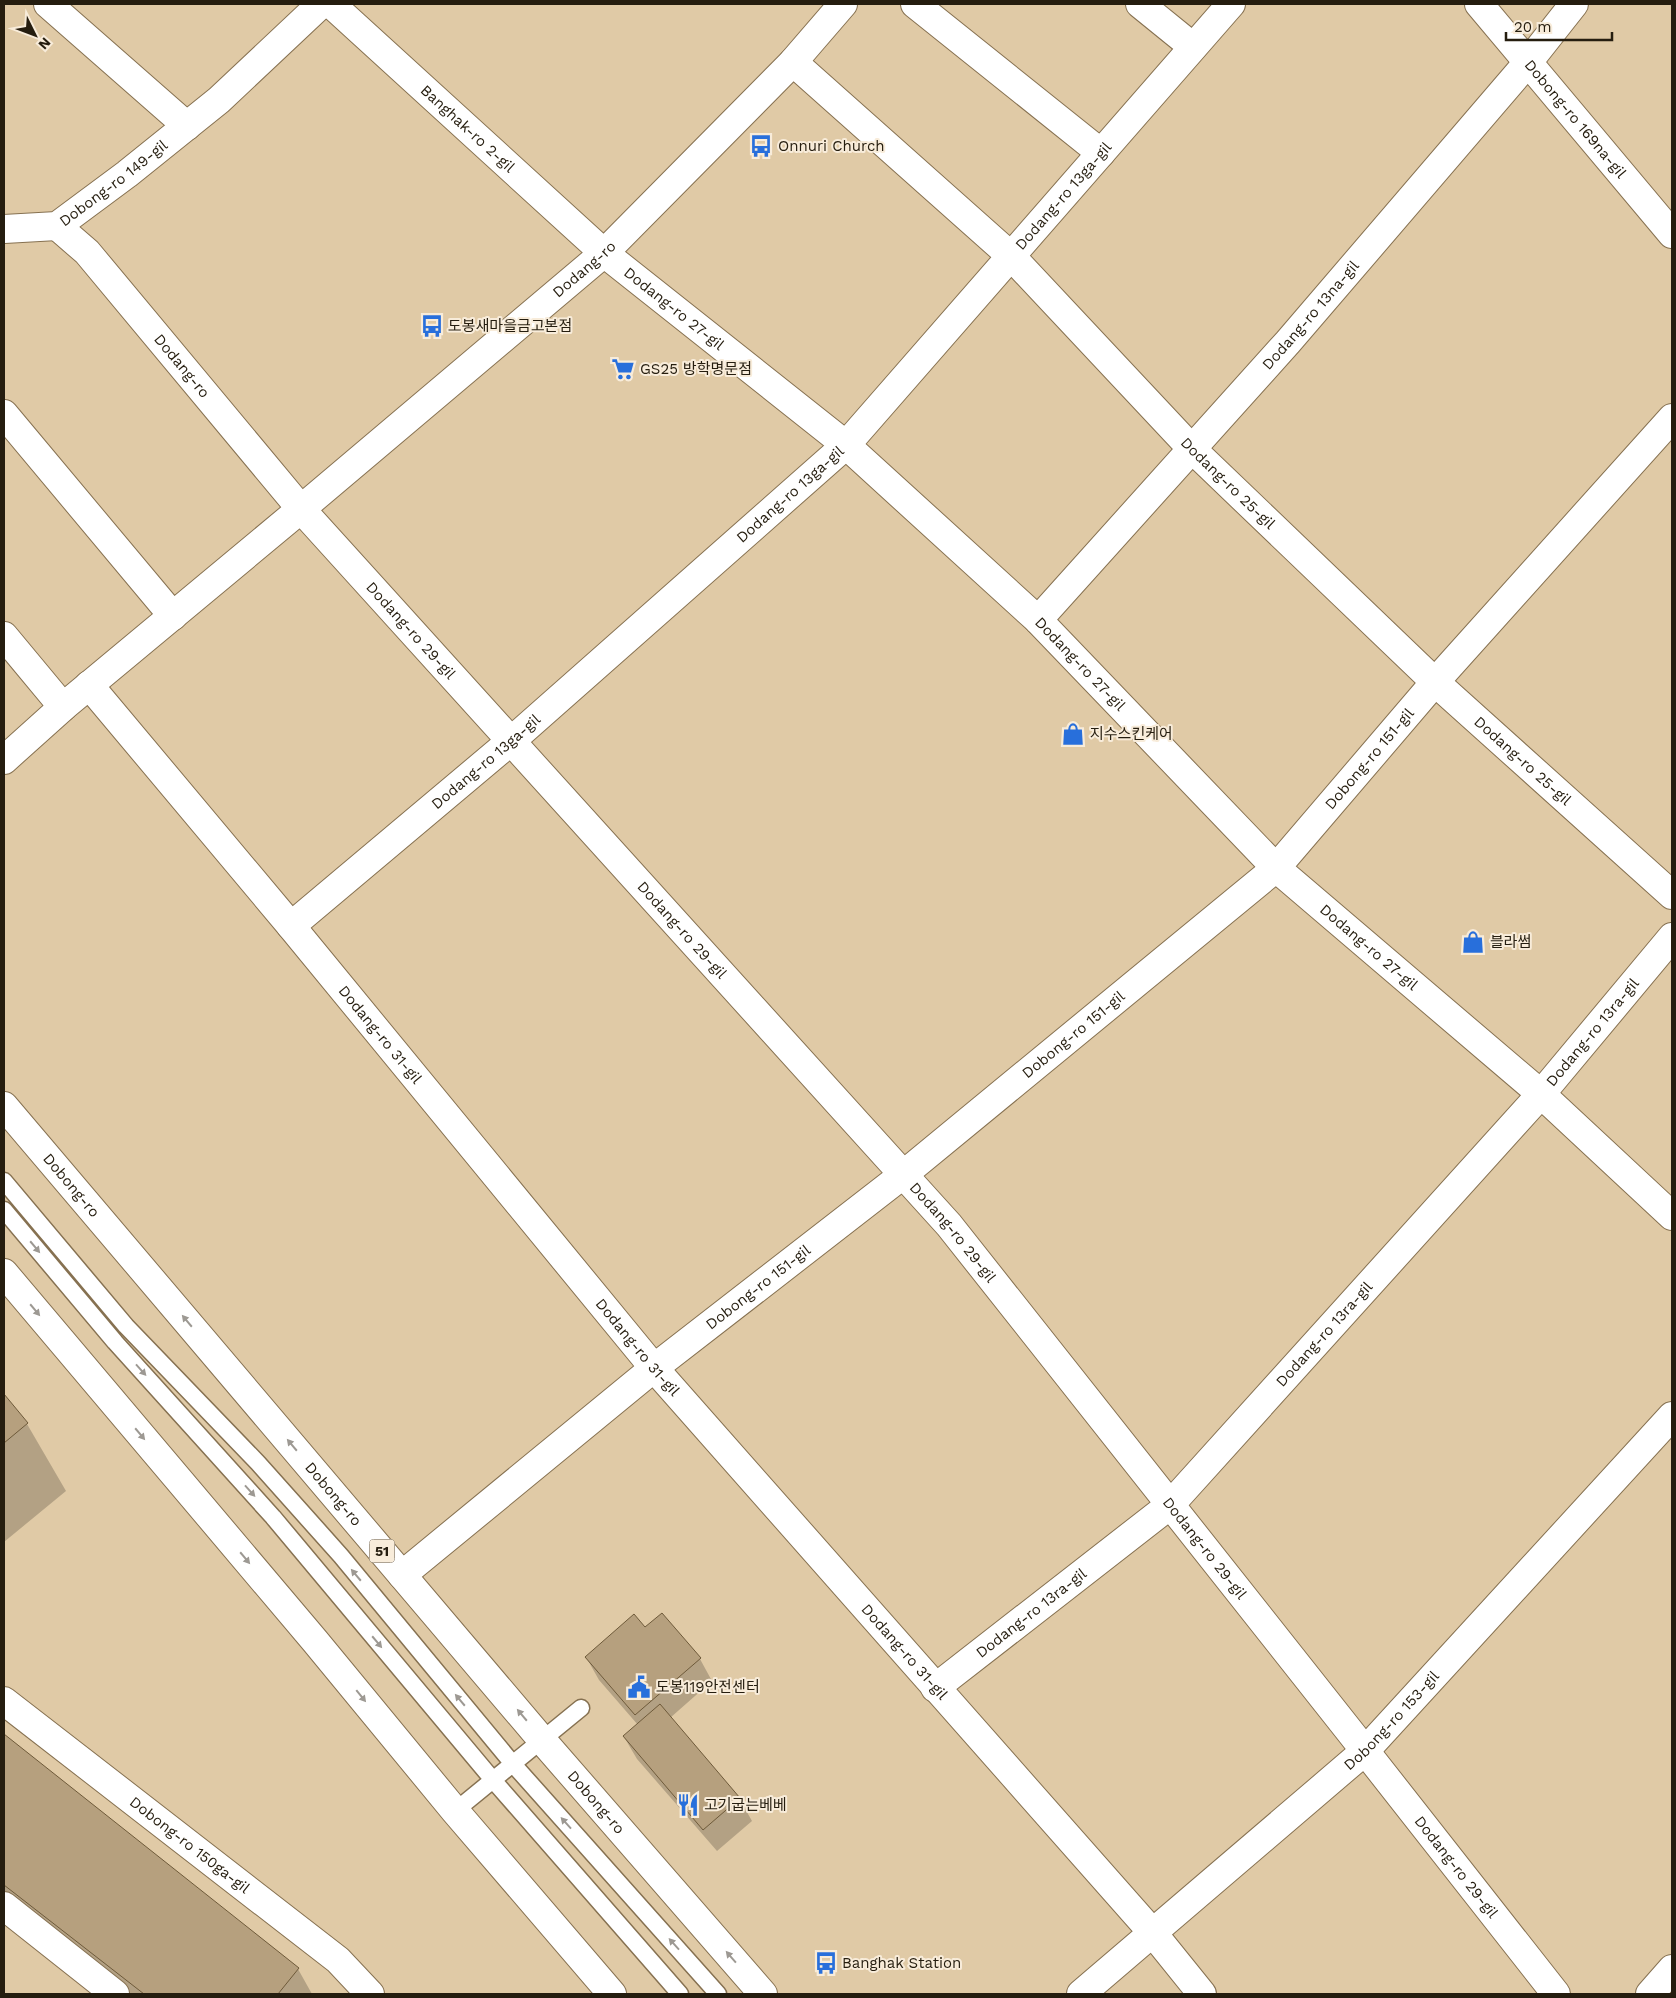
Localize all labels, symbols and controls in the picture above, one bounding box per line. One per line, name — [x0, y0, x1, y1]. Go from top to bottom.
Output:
north arrow — [10, 10, 60, 60]
scale bar — [1506, 10, 1612, 42]
text: 20 m — [1514, 18, 1552, 36]
text: N — [35, 34, 54, 53]
street label: Dobong-ro 169na-gil — [1521, 56, 1630, 182]
street label: Banghak-ro 2-gil — [417, 81, 519, 177]
bus stop icon: Onnuri Church — [748, 133, 774, 159]
street label: Dobong-ro 149-gil — [56, 136, 171, 230]
place label: Onnuri Church — [778, 137, 885, 155]
street label: Dodang-ro 13ga-gil — [1011, 138, 1116, 254]
street label: Dodang-ro — [549, 237, 620, 301]
street label: Dodang-ro 13na-gil — [1258, 256, 1363, 374]
street label: Dodang-ro 27-gil — [620, 263, 728, 354]
bus stop icon: 도봉새마을금고본점 — [419, 313, 445, 339]
place label: 도봉새마을금고본점 — [448, 317, 572, 335]
street label: Dodang-ro — [150, 330, 214, 402]
supermarket icon: GS25 방학명문점 — [610, 356, 636, 382]
place label: GS25 방학명문점 — [640, 360, 752, 378]
street label: Dodang-ro 25-gil — [1177, 434, 1279, 533]
street label: Dodang-ro 13ga-gil — [733, 442, 848, 547]
street label: Dodang-ro 29-gil — [362, 578, 460, 683]
street label: Dodang-ro 27-gil — [1031, 613, 1129, 715]
street label: Dobong-ro 151-gil — [1321, 704, 1418, 813]
street label: Dodang-ro 13ga-gil — [428, 710, 544, 813]
street label: Dodang-ro 25-gil — [1470, 713, 1575, 809]
shop icon: 지수스킨케어 — [1060, 721, 1086, 747]
place label: 지수스킨케어 — [1090, 725, 1173, 743]
street label: Dodang-ro 29-gil — [633, 878, 731, 983]
street label: Dodang-ro 27-gil — [1316, 900, 1422, 994]
shop icon: 블라썸 — [1460, 929, 1486, 955]
place label: 블라썸 — [1490, 933, 1531, 951]
street label: Dodang-ro 13ra-gil — [1542, 974, 1643, 1090]
street label: Dodang-ro 31-gil — [335, 982, 426, 1088]
street label: Dobong-ro 151-gil — [1018, 987, 1129, 1082]
street label: Dobong-ro — [39, 1150, 103, 1221]
street label: Dodang-ro 29-gil — [906, 1179, 1000, 1286]
one-way arrow — [30, 1240, 41, 1253]
street label: Dobong-ro 151-gil — [702, 1241, 814, 1333]
street label: Dodang-ro 13ra-gil — [1272, 1278, 1377, 1390]
street label: Dodang-ro 31-gil — [592, 1295, 684, 1400]
one-way arrow — [30, 1304, 41, 1317]
one-way arrow — [181, 1315, 192, 1328]
one-way arrow — [135, 1364, 147, 1376]
one-way arrow — [135, 1428, 146, 1441]
one-way arrow — [286, 1439, 297, 1452]
street label: Dobong-ro — [301, 1458, 365, 1530]
one-way arrow — [244, 1485, 256, 1497]
street label: Dodang-ro 29-gil — [1159, 1494, 1251, 1603]
road number: 51 — [370, 1540, 394, 1562]
one-way arrow — [240, 1552, 251, 1565]
street label: Dodang-ro 13ra-gil — [972, 1564, 1091, 1662]
one-way arrow — [351, 1569, 362, 1582]
street label: Dodang-ro 31-gil — [858, 1600, 952, 1704]
one-way arrow — [372, 1635, 383, 1648]
street label: Dobong-ro 153-gil — [1340, 1667, 1443, 1774]
public building icon: 도봉119안전센터 — [626, 1674, 652, 1700]
place label: 도봉119안전센터 — [656, 1678, 760, 1696]
one-way arrow — [355, 1690, 366, 1703]
one-way arrow — [454, 1694, 465, 1707]
one-way arrow — [516, 1709, 527, 1722]
street label: Dobong-ro — [564, 1767, 629, 1838]
restaurant icon: 고기굽는베베 — [675, 1792, 701, 1818]
street label: Dobong-ro 150ga-gil — [126, 1793, 254, 1898]
place label: 고기굽는베베 — [704, 1796, 787, 1814]
street label: Dodang-ro 29-gil — [1411, 1812, 1502, 1922]
one-way arrow — [560, 1817, 572, 1829]
one-way arrow — [669, 1937, 680, 1950]
bus stop icon: Banghak Station — [813, 1950, 839, 1976]
one-way arrow — [725, 1952, 737, 1964]
place label: Banghak Station — [842, 1954, 961, 1972]

